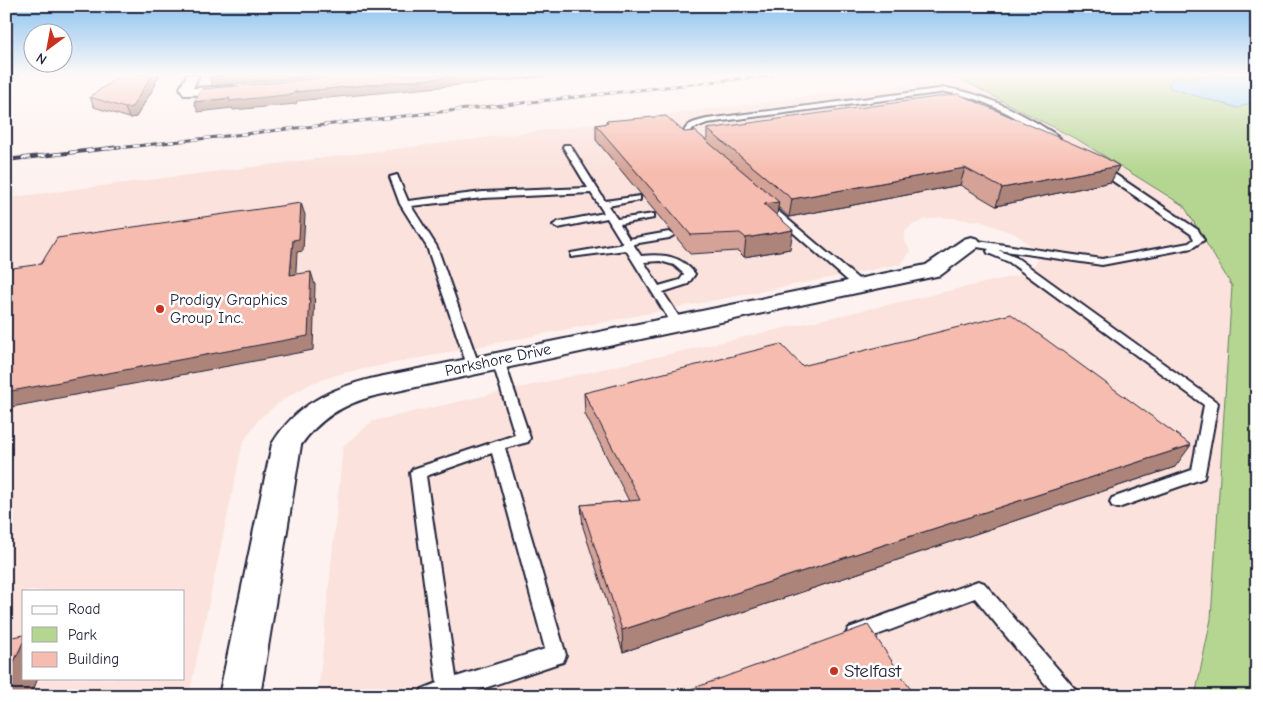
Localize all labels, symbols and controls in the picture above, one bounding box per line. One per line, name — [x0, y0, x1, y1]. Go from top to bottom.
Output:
north arrow — [22, 22, 72, 72]
text: N — [33, 49, 50, 68]
place label: Prodigy Graphics Group Inc. — [170, 291, 288, 327]
marker: Prodigy Graphics Group Inc. — [154, 303, 166, 315]
street label: Parkshore Drive — [443, 340, 553, 380]
legend — [22, 590, 185, 680]
text: Road — [68, 600, 100, 618]
text: Park — [68, 626, 97, 644]
text: Building — [68, 650, 119, 668]
place label: Stelfast — [844, 660, 902, 682]
marker: Stelfast — [828, 665, 840, 677]

